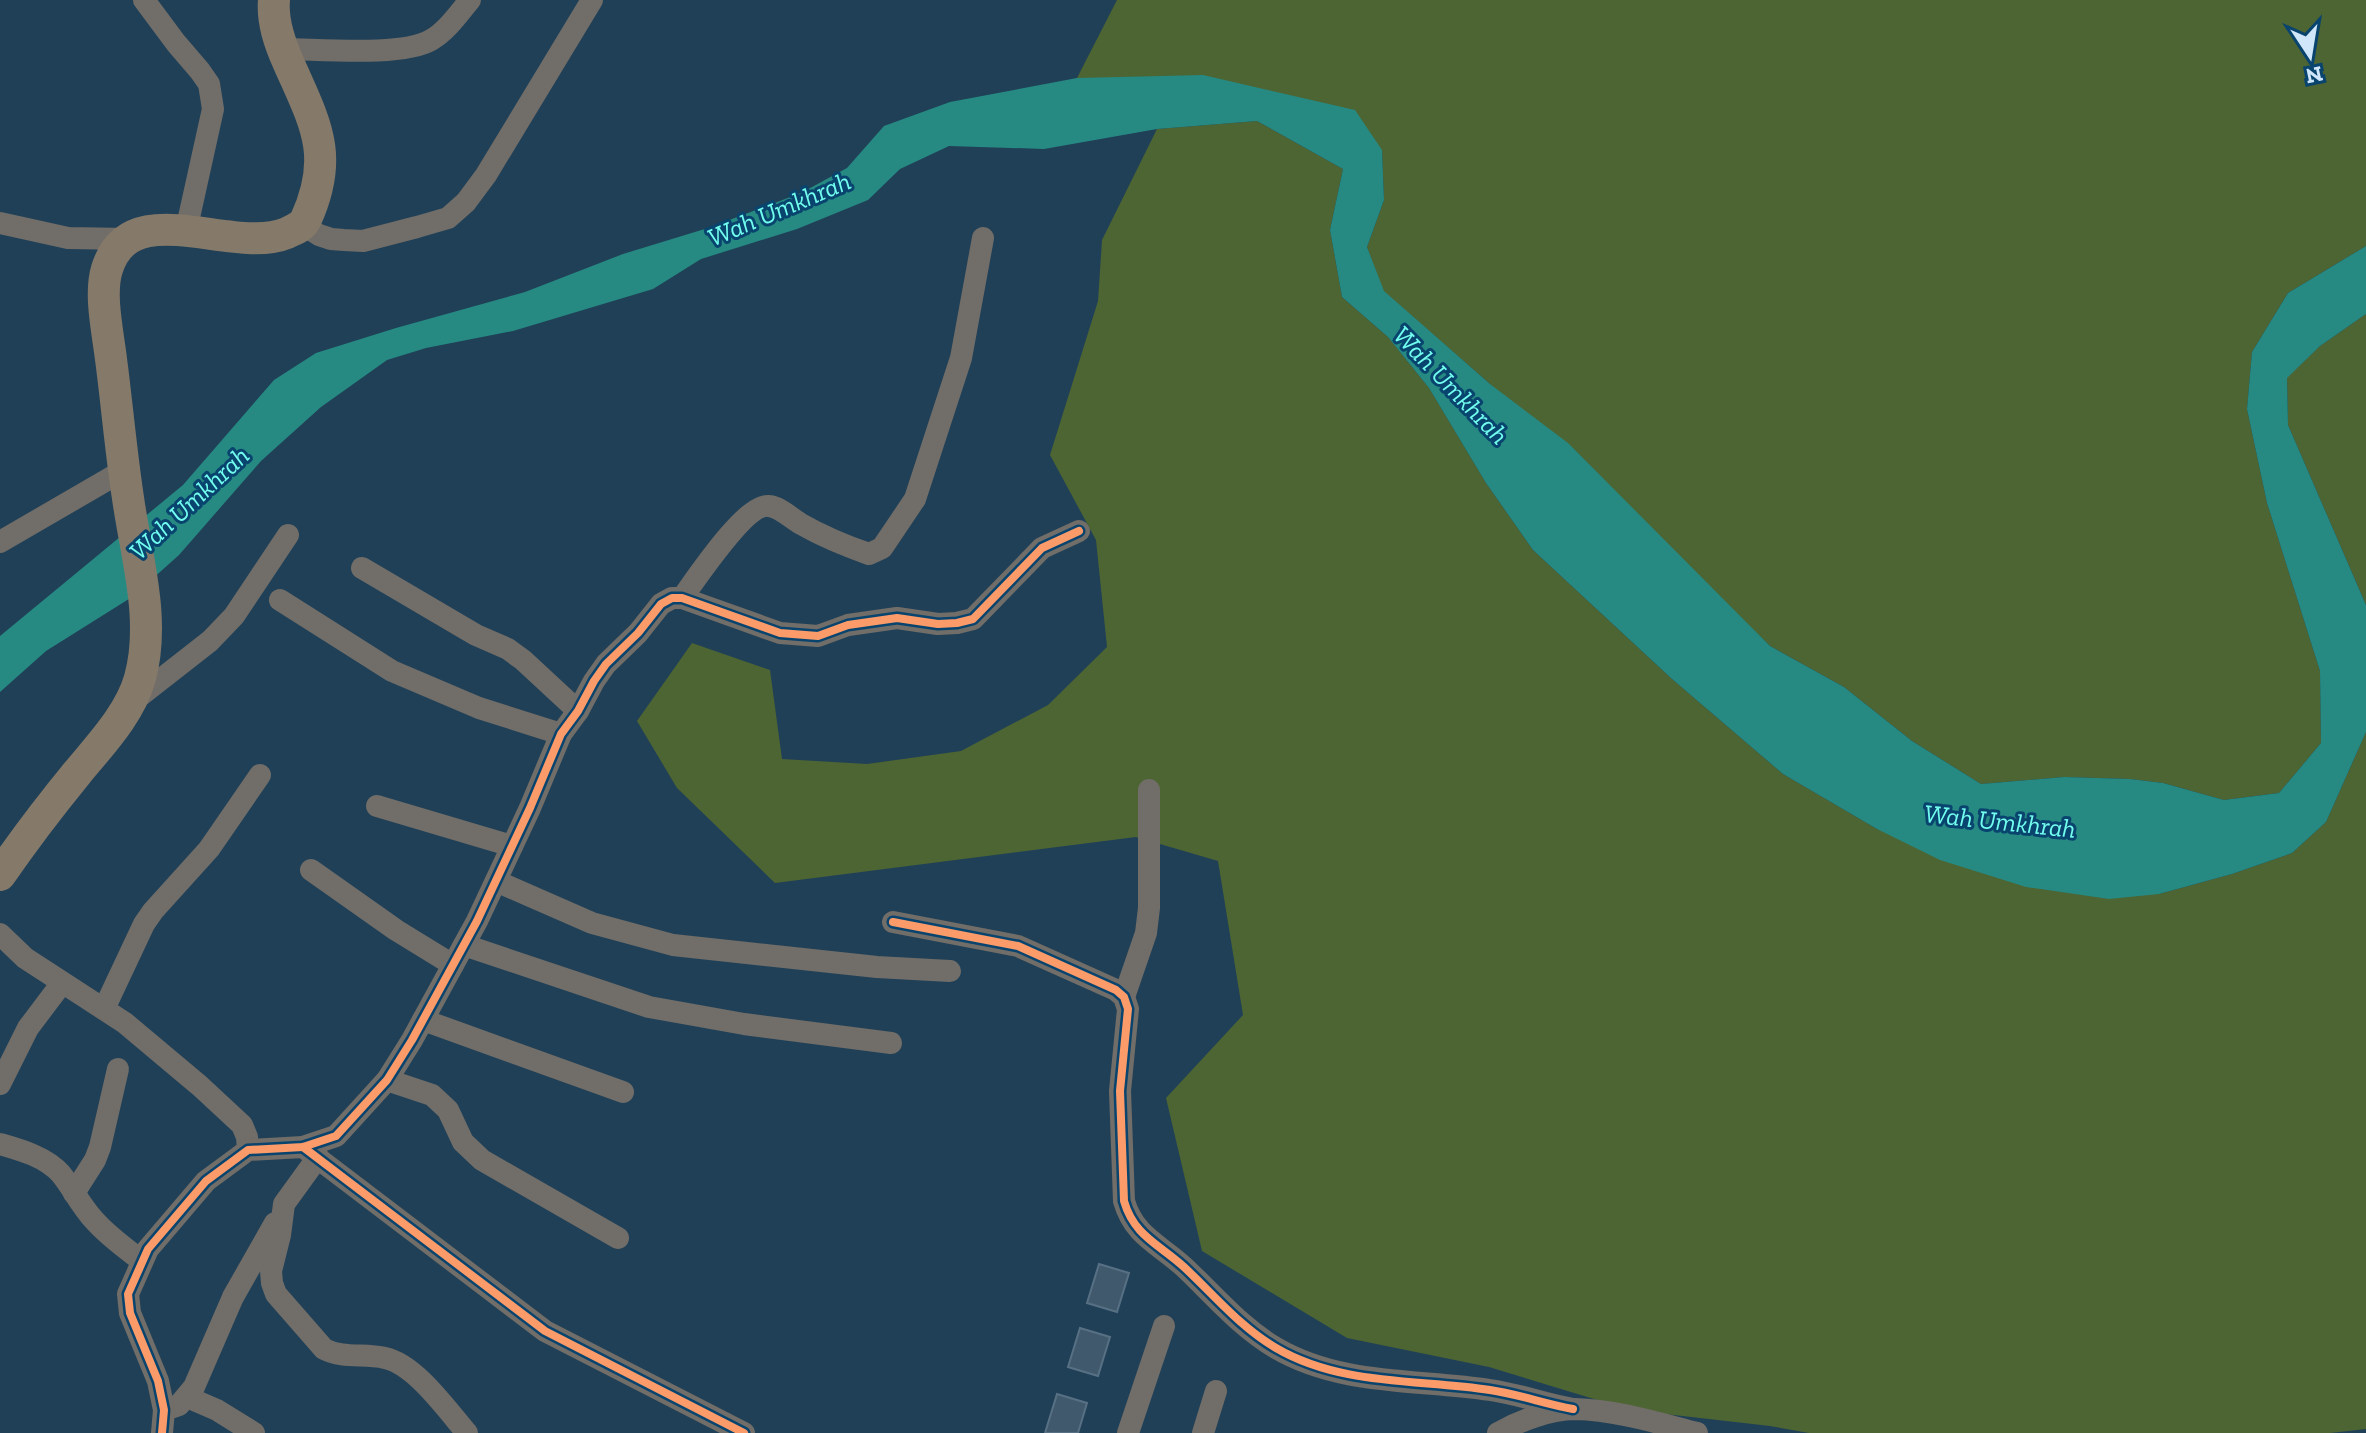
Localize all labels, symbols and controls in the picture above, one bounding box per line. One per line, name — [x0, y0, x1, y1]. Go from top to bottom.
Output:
north arrow — [2270, 16, 2350, 96]
text: N — [2303, 60, 2325, 90]
water label: Wah Umkhrah — [703, 165, 855, 253]
water label: Wah Umkhrah — [1387, 319, 1515, 451]
water label: Wah Umkhrah — [122, 439, 256, 567]
water label: Wah Umkhrah — [1923, 797, 2077, 845]

